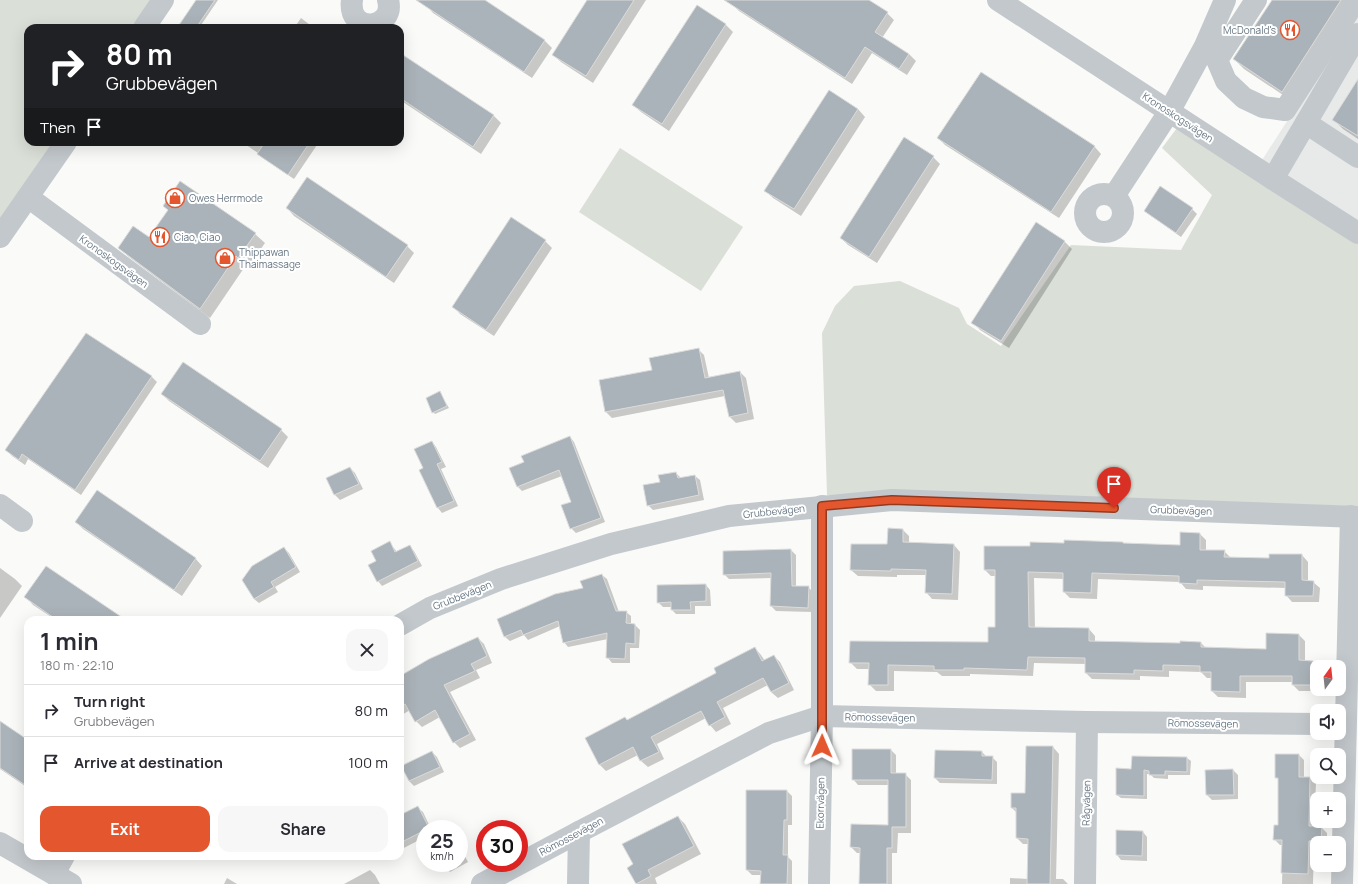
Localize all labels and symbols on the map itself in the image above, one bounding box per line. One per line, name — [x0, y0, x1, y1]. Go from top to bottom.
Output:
restaurant icon: McDonald's — [1279, 19, 1301, 41]
place label: McDonald's — [1223, 23, 1276, 37]
street label: Kronoskogsvägen — [1140, 89, 1216, 145]
shop icon: Owes Herrmode — [164, 187, 186, 209]
place label: Owes Herrmode — [189, 191, 263, 205]
restaurant icon: Ciao, Ciao — [149, 226, 171, 248]
place label: Ciao, Ciao — [174, 230, 220, 244]
street label: Kronoskogsvägen — [77, 231, 151, 291]
place label: Thippawan Thaimassage — [239, 245, 301, 271]
shop icon: Thippawan Thaimassage — [214, 247, 236, 269]
pin — [1097, 467, 1131, 508]
street label: Grubbevägen — [742, 501, 806, 521]
street label: Grubbevägen — [1150, 502, 1212, 518]
street label: Grubbevägen — [431, 577, 493, 613]
north arrow — [1310, 660, 1346, 696]
street label: Römossevägen — [845, 709, 915, 725]
street label: Römossevägen — [1168, 715, 1238, 731]
position arrow — [801, 725, 843, 767]
street label: Ekorrvägen — [813, 777, 827, 829]
street label: Rågvägen — [1079, 780, 1093, 826]
street label: Römossevägen — [537, 813, 605, 859]
speed limit sign: 30 — [476, 820, 528, 872]

